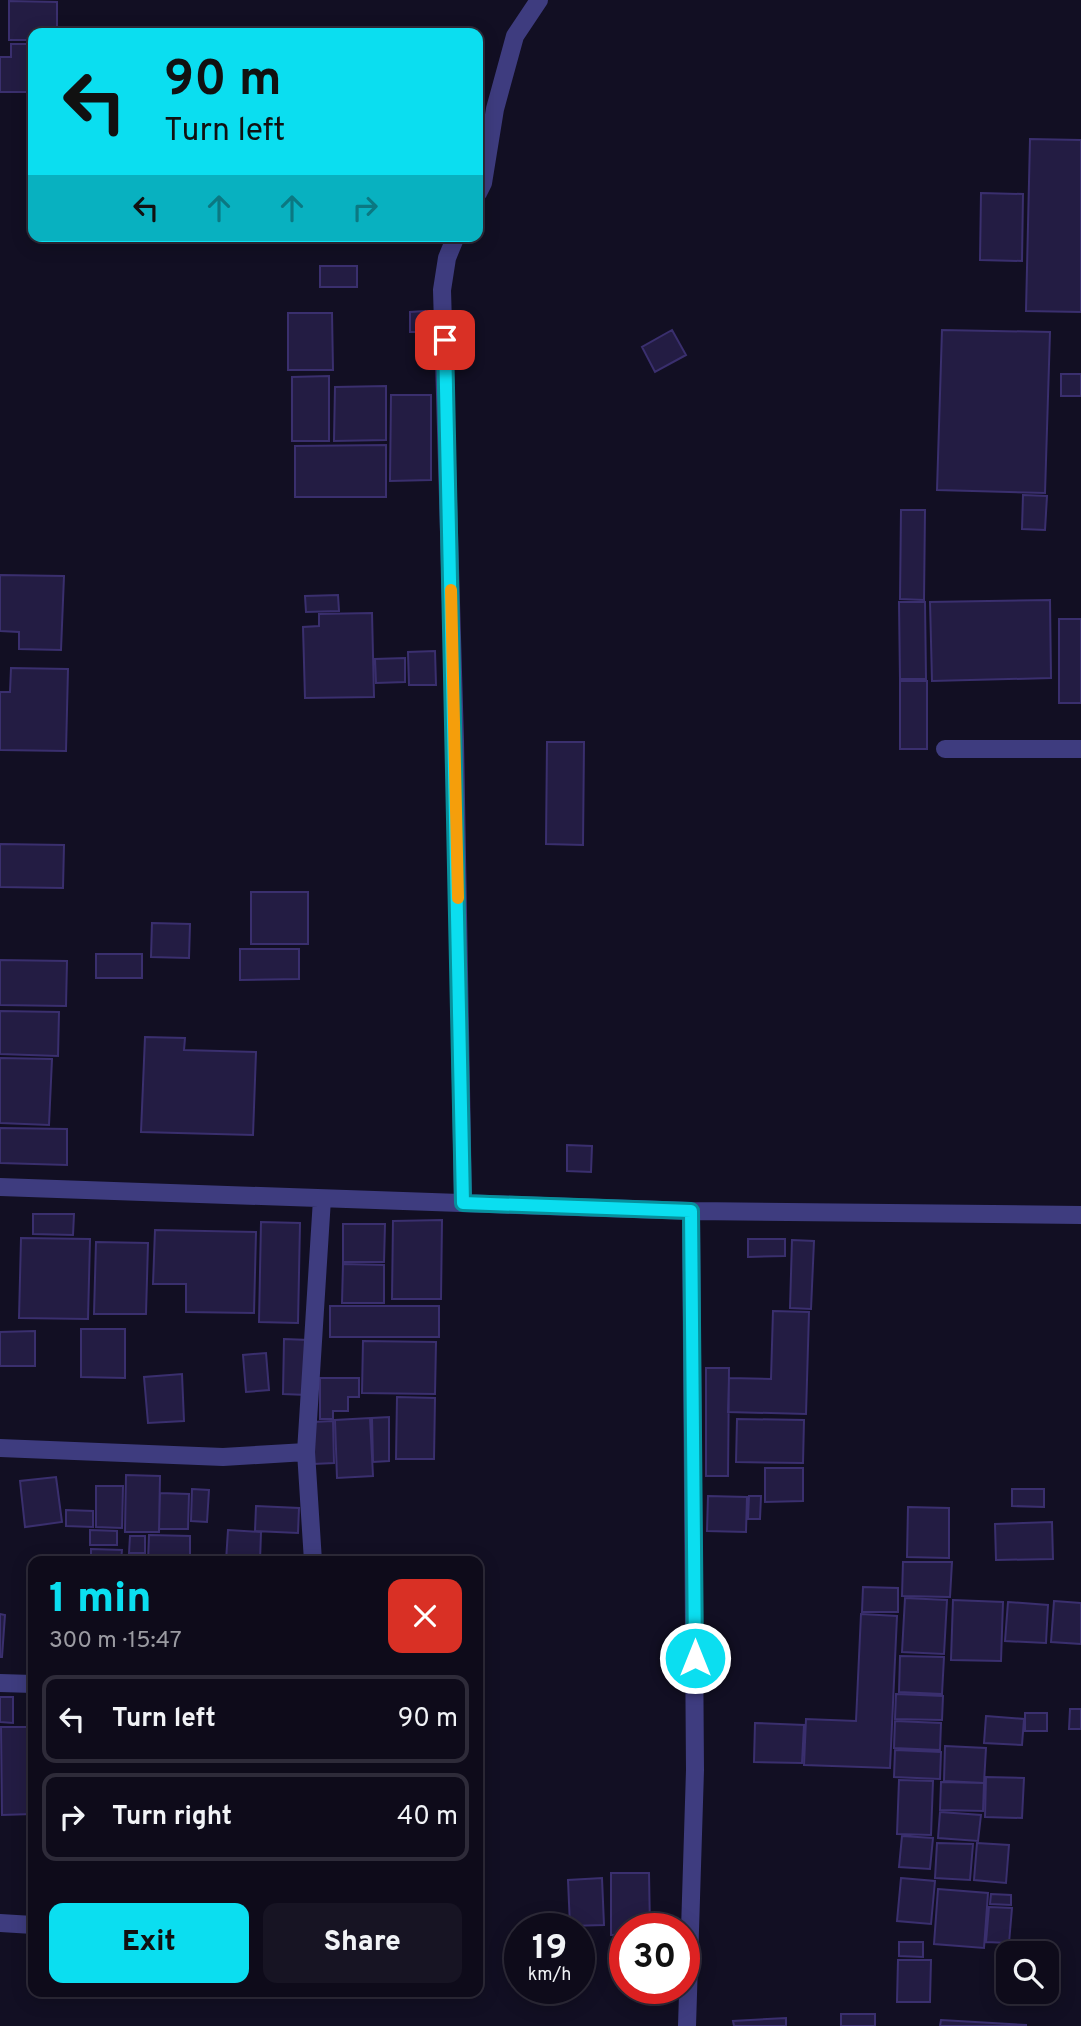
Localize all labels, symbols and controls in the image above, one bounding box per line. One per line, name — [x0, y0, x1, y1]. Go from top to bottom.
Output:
text: 90 m — [164, 51, 282, 113]
icon: left — [49, 56, 140, 147]
text: Turn left — [164, 112, 285, 152]
icon: left — [127, 189, 165, 227]
icon: ahead — [200, 189, 238, 227]
icon: ahead — [273, 189, 311, 227]
icon: right — [346, 189, 384, 227]
pin — [415, 310, 475, 370]
icon: arrive — [426, 321, 464, 359]
text: 1 min — [49, 1574, 152, 1627]
button: close — [388, 1579, 462, 1653]
position arrow — [658, 1621, 732, 1695]
text: 300 m · 15:47 — [49, 1627, 182, 1656]
icon: left — [53, 1700, 91, 1738]
text: Turn left — [112, 1703, 216, 1736]
text: 90 m — [398, 1703, 458, 1736]
icon: right — [53, 1798, 91, 1836]
text: Turn right — [112, 1801, 232, 1834]
text: 40 m — [397, 1801, 458, 1834]
button: Exit — [49, 1903, 249, 1983]
button: Share — [263, 1903, 462, 1983]
speed limit sign: 30 — [609, 1913, 700, 2004]
text: 19 — [532, 1927, 567, 1971]
map controls — [996, 1941, 1059, 2004]
button: search — [996, 1941, 1059, 2004]
text: km/h — [528, 1964, 571, 1987]

